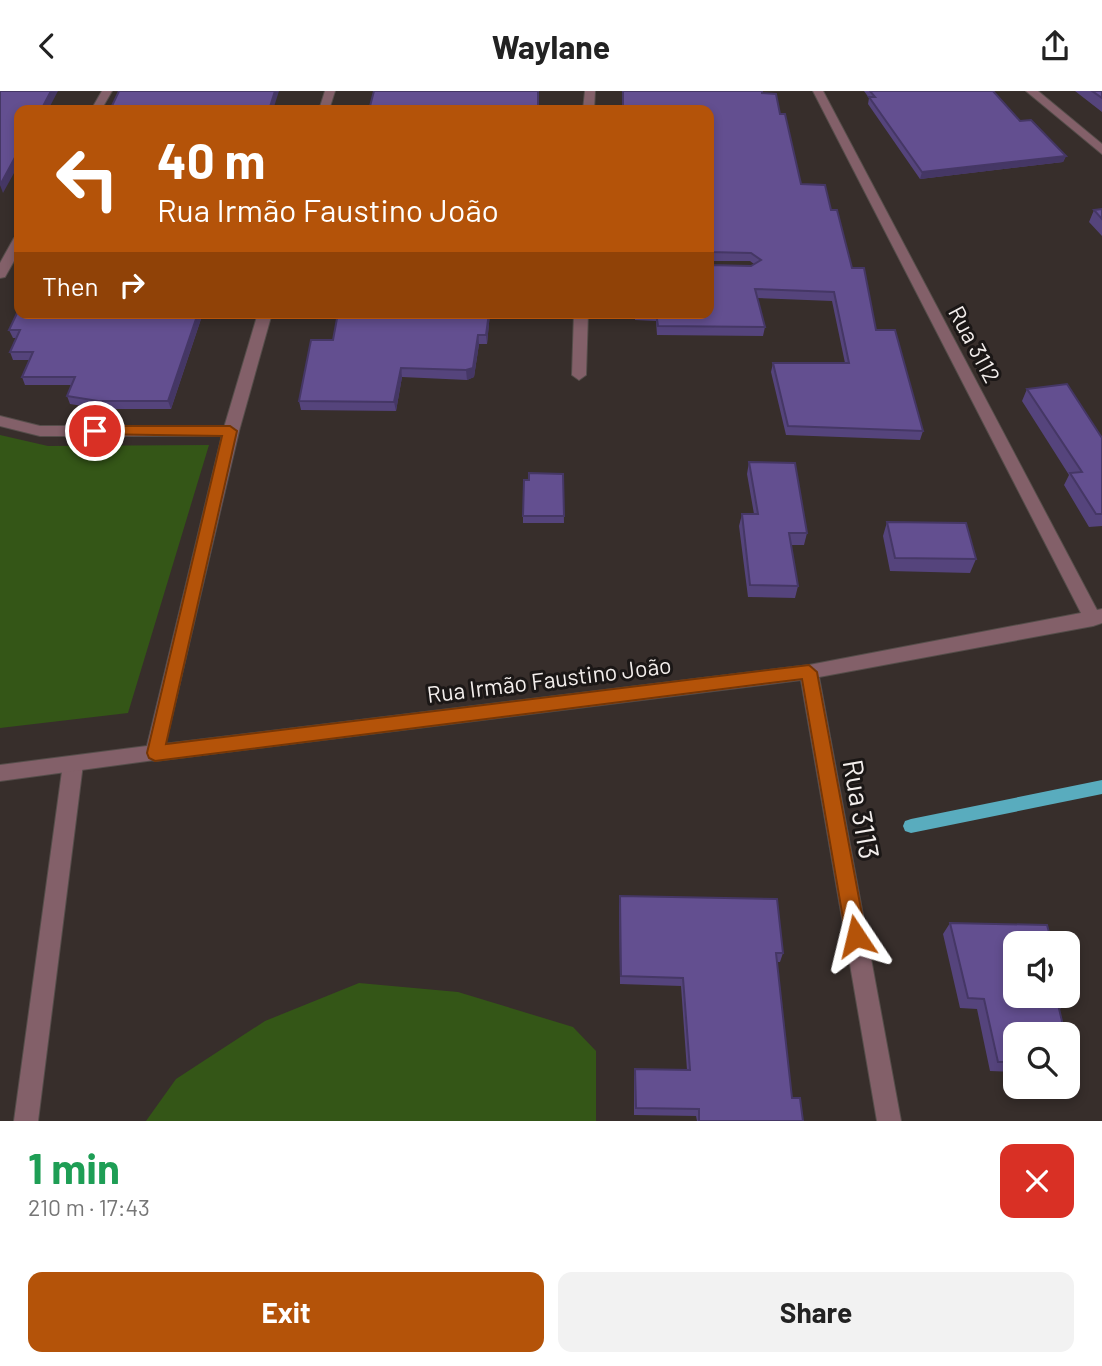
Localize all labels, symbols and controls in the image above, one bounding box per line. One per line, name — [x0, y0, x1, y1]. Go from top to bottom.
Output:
icon: back — [28, 27, 66, 65]
text: Waylane — [492, 27, 610, 65]
icon: share — [1036, 27, 1074, 65]
text: 40 m — [157, 130, 265, 189]
icon: left — [42, 133, 133, 224]
text: Rua Irmão Faustino João — [157, 190, 499, 228]
icon: right — [113, 266, 151, 304]
text: Then — [42, 270, 99, 301]
street label: Rua 3112 — [943, 301, 1007, 387]
pin — [65, 401, 125, 461]
icon: arrive — [76, 412, 114, 450]
street label: Rua Irmão Faustino João — [425, 650, 673, 708]
street label: Rua 3113 — [837, 757, 887, 861]
position arrow — [819, 899, 893, 973]
map controls — [1003, 931, 1080, 1099]
button: sound — [1003, 931, 1080, 1008]
button: search — [1003, 1022, 1080, 1099]
text: 1 min — [28, 1142, 120, 1192]
button: close — [1000, 1144, 1074, 1218]
text: 210 m · 17:43 — [28, 1193, 150, 1221]
button: Exit — [28, 1272, 544, 1352]
button: Share — [558, 1272, 1074, 1352]

